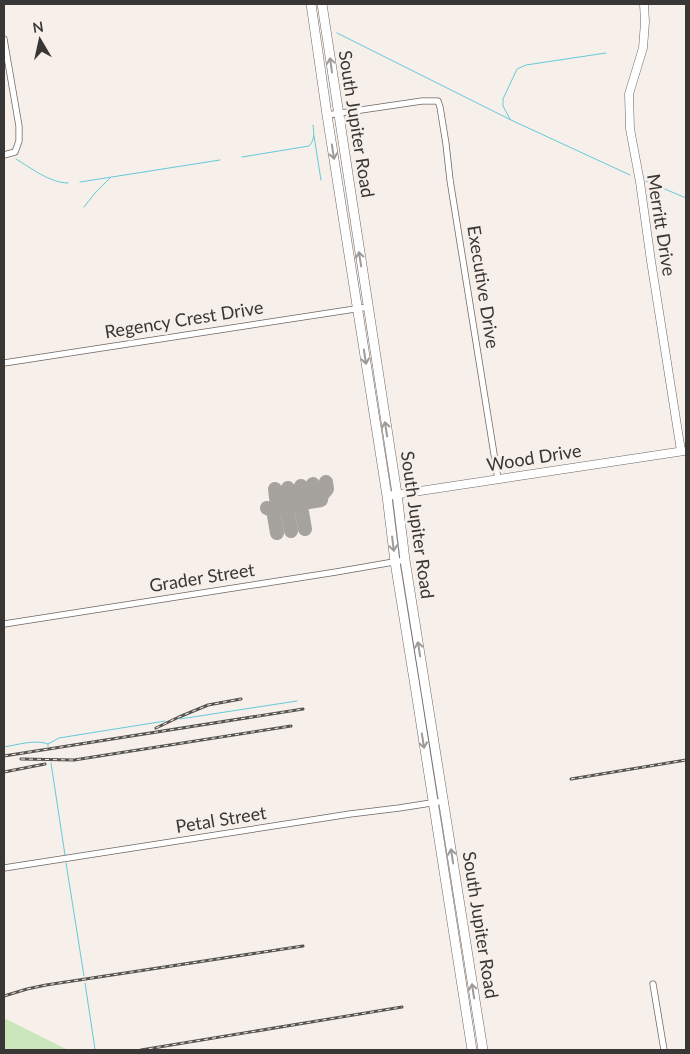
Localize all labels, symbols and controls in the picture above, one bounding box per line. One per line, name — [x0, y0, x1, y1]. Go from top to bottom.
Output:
north arrow — [15, 15, 65, 65]
text: N — [31, 17, 45, 36]
street label: South Jupiter Road — [334, 49, 380, 199]
one-way arrow — [326, 57, 336, 73]
one-way arrow — [328, 144, 338, 160]
street label: Merritt Drive — [643, 172, 681, 278]
street label: Executive Drive — [463, 224, 505, 350]
one-way arrow — [355, 251, 365, 267]
street label: Regency Crest Drive — [103, 296, 265, 342]
one-way arrow — [361, 349, 371, 365]
one-way arrow — [381, 421, 391, 437]
street label: Wood Drive — [485, 439, 583, 475]
street label: South Jupiter Road — [397, 450, 439, 600]
one-way arrow — [388, 536, 398, 552]
street label: Grader Street — [148, 558, 257, 596]
one-way arrow — [413, 641, 423, 657]
one-way arrow — [419, 732, 429, 748]
street label: Petal Street — [174, 801, 268, 837]
one-way arrow — [447, 848, 457, 864]
street label: South Jupiter Road — [458, 850, 504, 1000]
one-way arrow — [468, 983, 478, 999]

